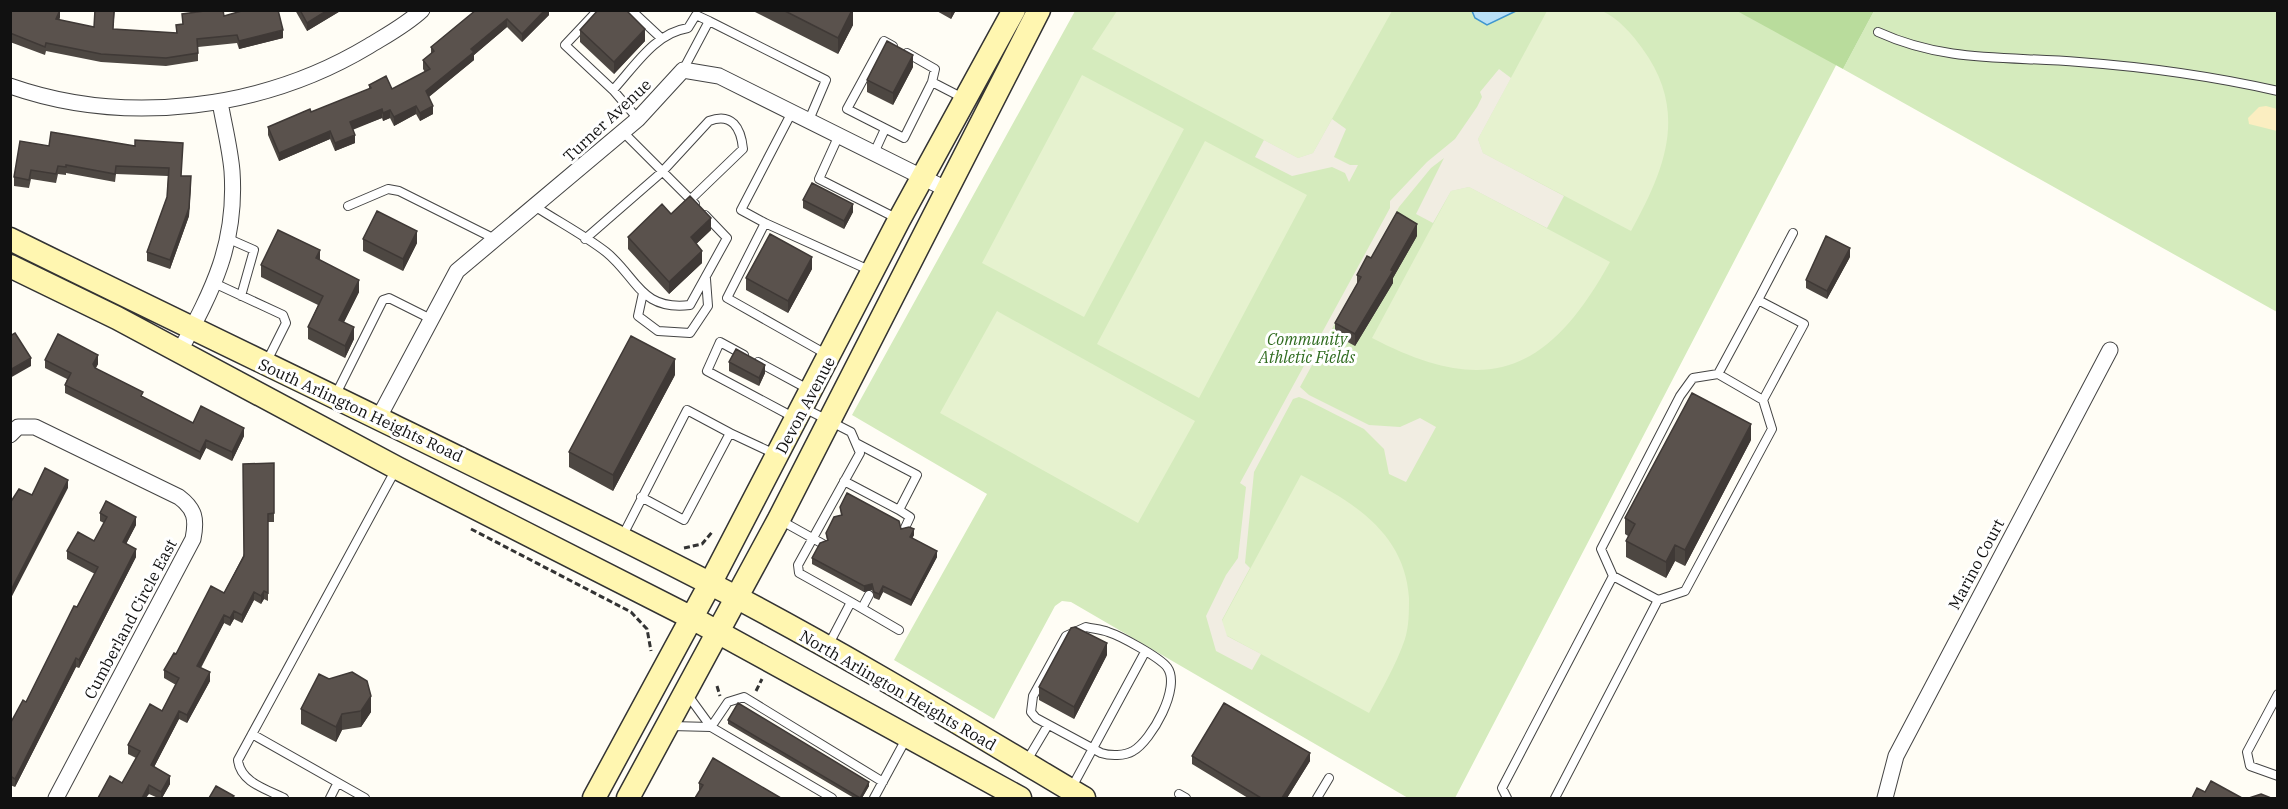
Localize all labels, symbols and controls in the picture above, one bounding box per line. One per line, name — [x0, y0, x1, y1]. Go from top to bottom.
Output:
street label: Turner Avenue — [559, 74, 655, 166]
park label: Community Athletic Fields — [1258, 329, 1355, 367]
street label: Devon Avenue — [771, 353, 839, 457]
street label: South Arlington Heights Road — [256, 354, 467, 466]
street label: Marino Court — [1944, 515, 2008, 613]
street label: Cumberland Circle East — [79, 535, 181, 702]
street label: North Arlington Heights Road — [796, 625, 1000, 755]

